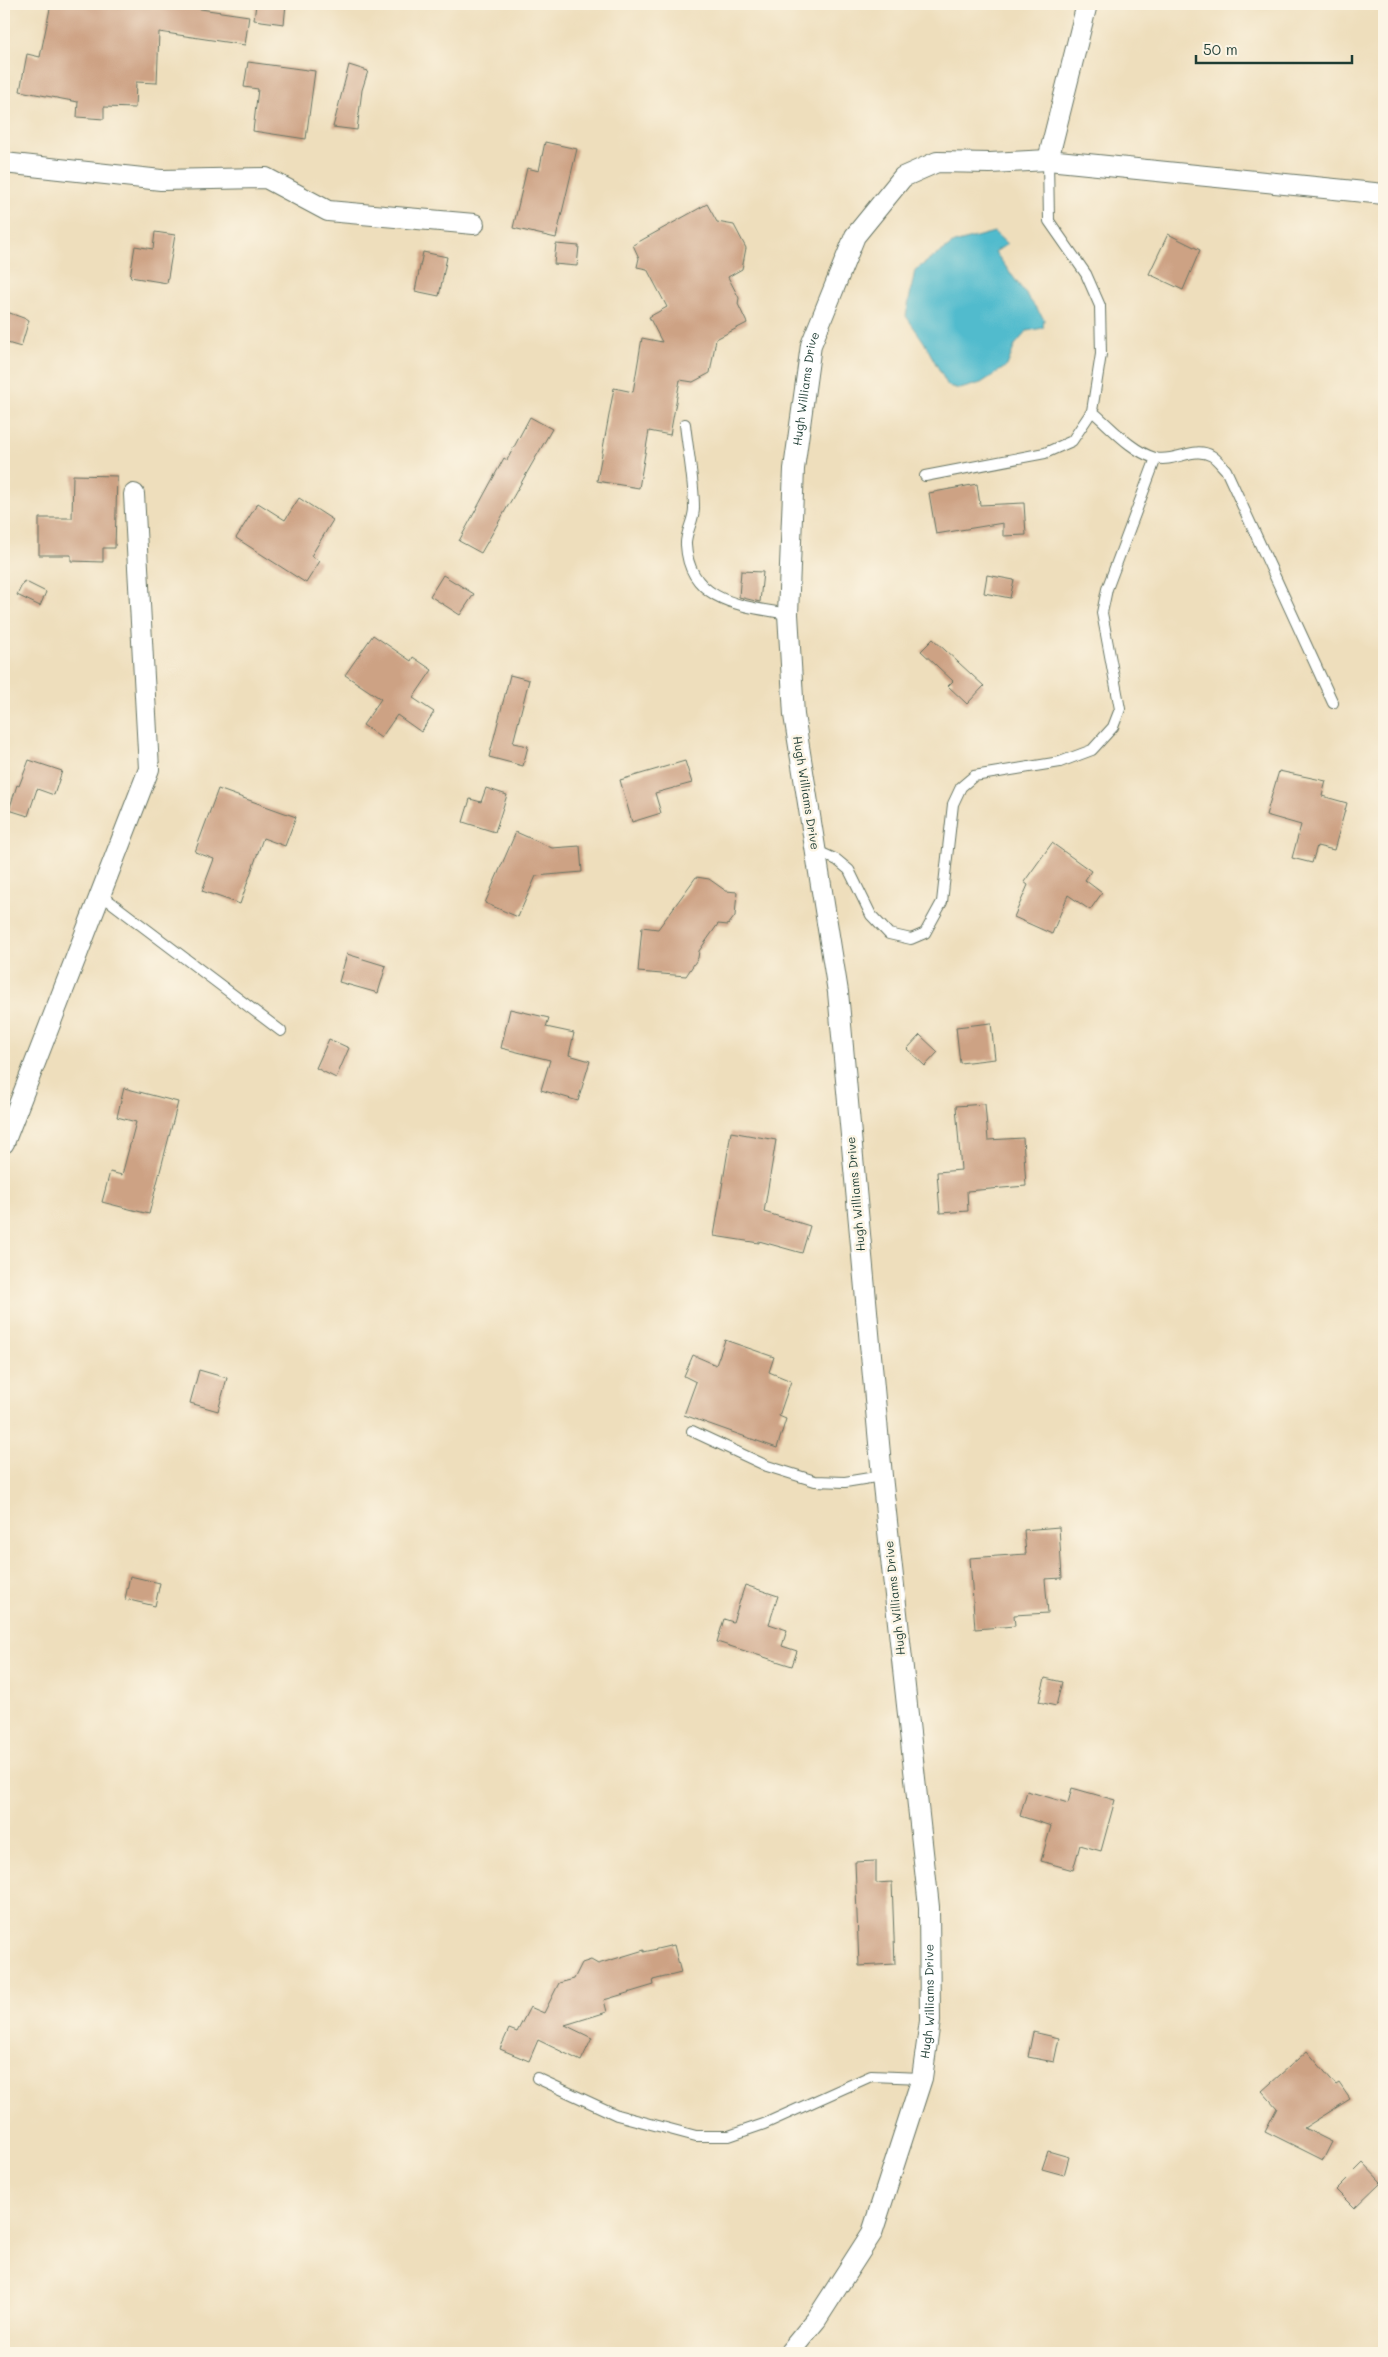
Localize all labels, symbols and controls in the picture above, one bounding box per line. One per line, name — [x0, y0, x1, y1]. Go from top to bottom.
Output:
scale bar — [1196, 32, 1352, 64]
text: 50 m — [1203, 39, 1238, 59]
street label: Hugh Williams Drive — [788, 329, 823, 447]
street label: Hugh Williams Drive — [790, 735, 824, 851]
street label: Hugh Williams Drive — [842, 1136, 868, 1252]
street label: Hugh Williams Drive — [880, 1540, 908, 1656]
street label: Hugh Williams Drive — [916, 1944, 938, 2060]

